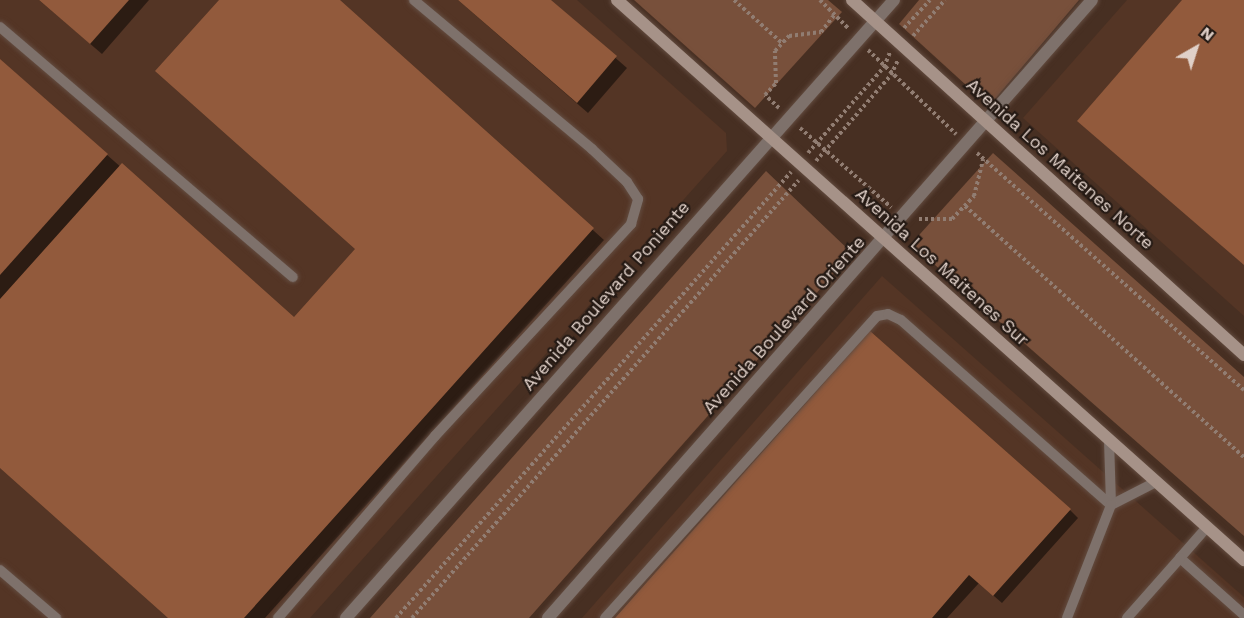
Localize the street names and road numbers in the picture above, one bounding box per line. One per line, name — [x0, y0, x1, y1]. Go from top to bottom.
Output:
street label: Avenida Los Maitenes Norte — [962, 74, 1158, 254]
street label: Avenida Los Maitenes Sur — [851, 183, 1033, 351]
street label: Avenida Boulevard Poniente — [518, 197, 694, 395]
street label: Avenida Boulevard Oriente — [698, 231, 870, 419]

